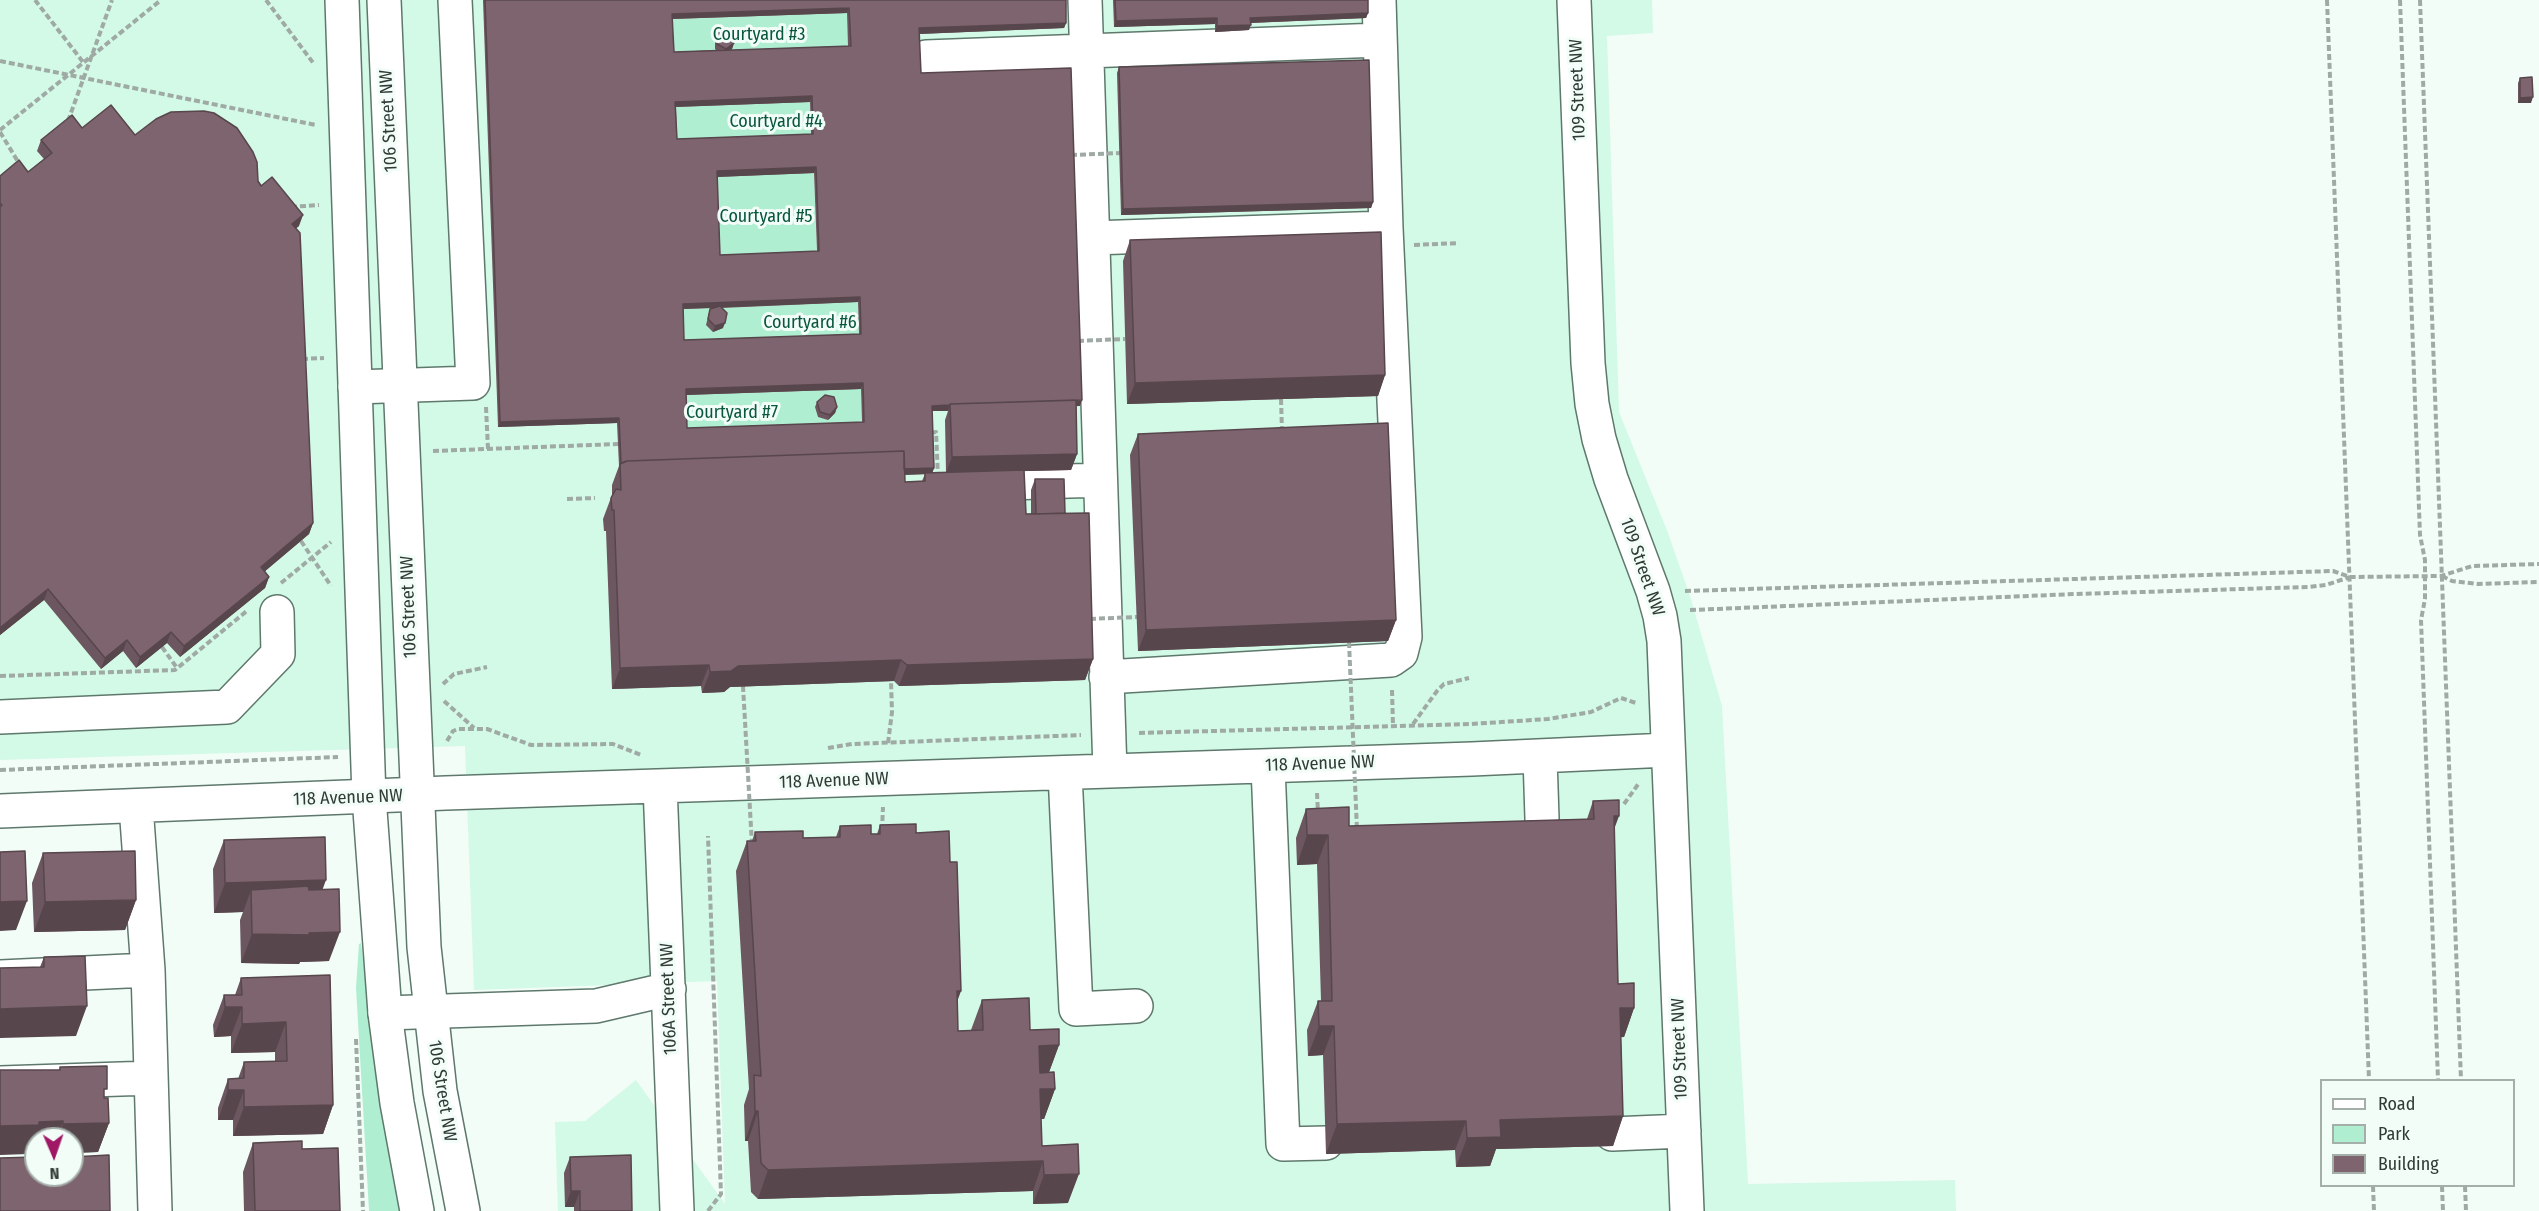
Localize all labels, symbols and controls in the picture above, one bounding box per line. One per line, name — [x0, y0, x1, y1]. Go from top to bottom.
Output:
park label: Courtyard #3 — [713, 24, 805, 46]
street label: 109 Street NW — [1565, 39, 1591, 141]
street label: 106 Street NW — [376, 69, 402, 173]
park label: Courtyard #4 — [729, 111, 823, 133]
park label: Courtyard #5 — [720, 206, 812, 228]
park label: Courtyard #6 — [763, 312, 857, 334]
park label: Courtyard #7 — [686, 402, 778, 424]
street label: 109 Street NW — [1615, 515, 1669, 619]
street label: 106 Street NW — [396, 555, 422, 659]
street label: 118 Avenue NW — [1265, 751, 1375, 777]
street label: 118 Avenue NW — [779, 768, 889, 794]
street label: 118 Avenue NW — [293, 785, 403, 811]
street label: 106A Street NW — [656, 943, 682, 1055]
street label: 109 Street NW — [1667, 998, 1693, 1100]
street label: 106 Street NW — [423, 1039, 461, 1143]
legend — [2320, 1079, 2515, 1187]
text: Road — [2378, 1093, 2415, 1115]
text: Park — [2378, 1123, 2410, 1145]
north arrow — [24, 1127, 84, 1187]
text: Building — [2378, 1153, 2439, 1175]
text: N — [49, 1164, 60, 1183]

